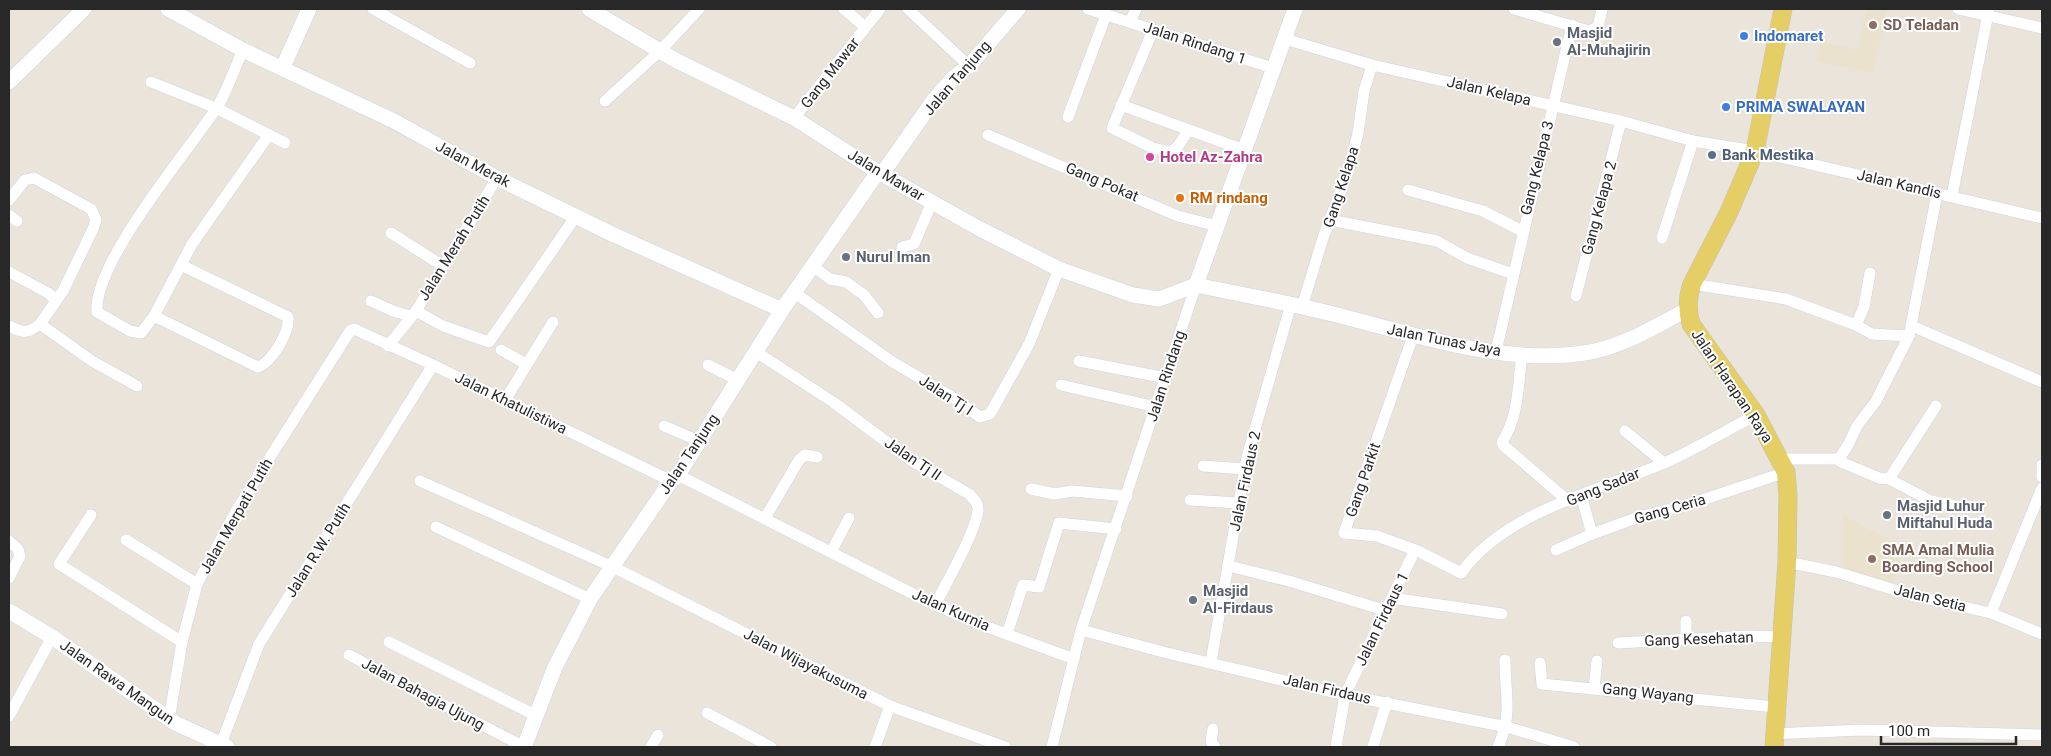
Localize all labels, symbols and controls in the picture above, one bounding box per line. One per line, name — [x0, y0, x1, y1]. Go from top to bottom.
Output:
place label: SD Teladan — [1883, 16, 1959, 34]
street label: Jalan Rindang 1 — [1141, 18, 1249, 68]
marker: SD Teladan — [1867, 19, 1879, 31]
place label: Masjid Al-Muhajirin — [1567, 24, 1651, 59]
place label: Indomaret — [1754, 27, 1823, 45]
marker: Indomaret — [1738, 30, 1750, 42]
street label: Gang Mawar — [797, 34, 863, 112]
marker: Masjid Al-Muhajirin — [1551, 36, 1563, 48]
street label: Jalan Tanjung — [920, 37, 994, 119]
street label: Jalan Kelapa — [1445, 73, 1533, 109]
place label: PRIMA SWALAYAN — [1736, 98, 1865, 116]
marker: PRIMA SWALAYAN — [1720, 101, 1732, 113]
street label: Gang Kelapa 3 — [1517, 119, 1557, 217]
street label: Jalan Merak — [433, 137, 514, 191]
street label: Gang Kelapa — [1319, 144, 1363, 230]
street label: Jalan Mawar — [844, 145, 928, 205]
place label: Bank Mestika — [1722, 146, 1814, 164]
place label: Hotel Az-Zahra — [1160, 148, 1262, 166]
marker: Bank Mestika — [1706, 149, 1718, 161]
marker: Hotel Az-Zahra — [1144, 151, 1156, 163]
street label: Gang Pokat — [1063, 159, 1141, 205]
street label: Gang Kelapa 2 — [1578, 159, 1620, 257]
street label: Jalan Kandis — [1855, 166, 1943, 202]
place label: RM rindang — [1190, 189, 1268, 207]
street label: Jalan Merah Putih — [414, 192, 494, 304]
marker: RM rindang — [1174, 192, 1186, 204]
place label: Nurul Iman — [856, 248, 930, 266]
marker: Nurul Iman — [840, 251, 852, 263]
street label: Jalan Tunas Jaya — [1385, 320, 1503, 360]
street label: Jalan Harapan Raya — [1687, 326, 1777, 446]
street label: Jalan Rindang — [1143, 328, 1189, 424]
street label: Jalan Khatulistiwa — [452, 368, 570, 438]
street label: Jalan Tj I — [916, 371, 976, 419]
street label: Jalan Tanjung — [656, 410, 722, 498]
street label: Jalan Firdaus 2 — [1226, 429, 1264, 533]
street label: Jalan Tj II — [881, 434, 945, 484]
street label: Gang Parkit — [1342, 440, 1384, 520]
street label: Jalan Merpati Putih — [196, 455, 276, 577]
street label: Gang Sadar — [1564, 464, 1642, 510]
street label: Gang Ceria — [1632, 490, 1708, 528]
place label: Masjid Luhur Miftahul Huda — [1897, 497, 1993, 532]
street label: Jalan R.W. Putih — [282, 499, 354, 601]
marker: Masjid Luhur Miftahul Huda — [1881, 509, 1893, 521]
place label: SMA Amal Mulia Boarding School — [1882, 541, 1994, 576]
marker: SMA Amal Mulia Boarding School — [1866, 553, 1878, 565]
street label: Jalan Firdaus 1 — [1352, 569, 1412, 669]
street label: Jalan Setia — [1892, 580, 1968, 616]
place label: Masjid Al-Firdaus — [1203, 582, 1273, 617]
street label: Jalan Kurnia — [909, 585, 993, 635]
marker: Masjid Al-Firdaus — [1187, 594, 1199, 606]
street label: Jalan Wijayakusuma — [741, 625, 871, 703]
street label: Gang Kesehatan — [1644, 628, 1754, 650]
street label: Jalan Rawa Mangun — [56, 636, 178, 728]
street label: Jalan Bahagia Ujung — [359, 654, 487, 734]
street label: Jalan Firdaus — [1281, 670, 1373, 708]
street label: Gang Wayang — [1601, 679, 1695, 707]
scale bar — [1881, 714, 2016, 746]
text: 100 m — [1888, 722, 1930, 740]

